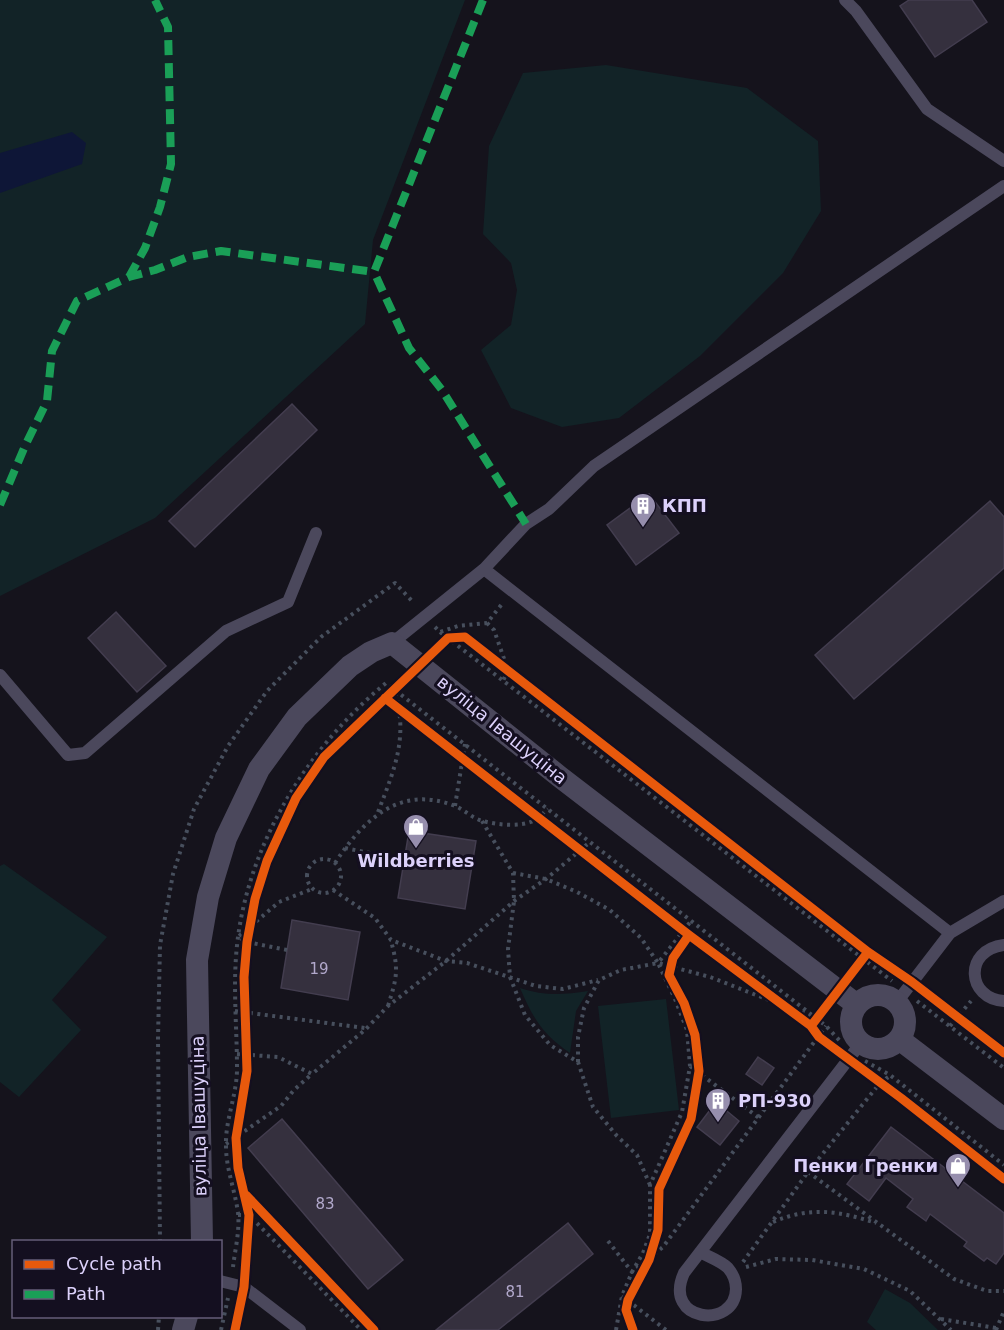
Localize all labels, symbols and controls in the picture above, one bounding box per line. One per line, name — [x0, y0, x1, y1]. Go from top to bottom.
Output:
building icon: КПП — [628, 491, 658, 529]
place label: КПП — [662, 495, 707, 516]
street label: вуліца Івашуціна — [433, 671, 571, 788]
shop icon: Wildberries — [401, 812, 431, 850]
place label: Wildberries — [357, 850, 475, 871]
house number: 19 — [309, 960, 329, 978]
street label: вуліца Івашуціна — [187, 1035, 210, 1197]
building icon: РП-930 — [703, 1086, 733, 1124]
place label: РП-930 — [738, 1090, 811, 1111]
shop icon: Пенки Гренки — [943, 1151, 973, 1189]
place label: Пенки Гренки — [793, 1155, 938, 1176]
house number: 83 — [315, 1195, 335, 1213]
legend — [12, 1240, 222, 1318]
text: Cycle path — [66, 1253, 162, 1274]
text: Path — [66, 1283, 106, 1304]
house number: 81 — [505, 1283, 525, 1301]

